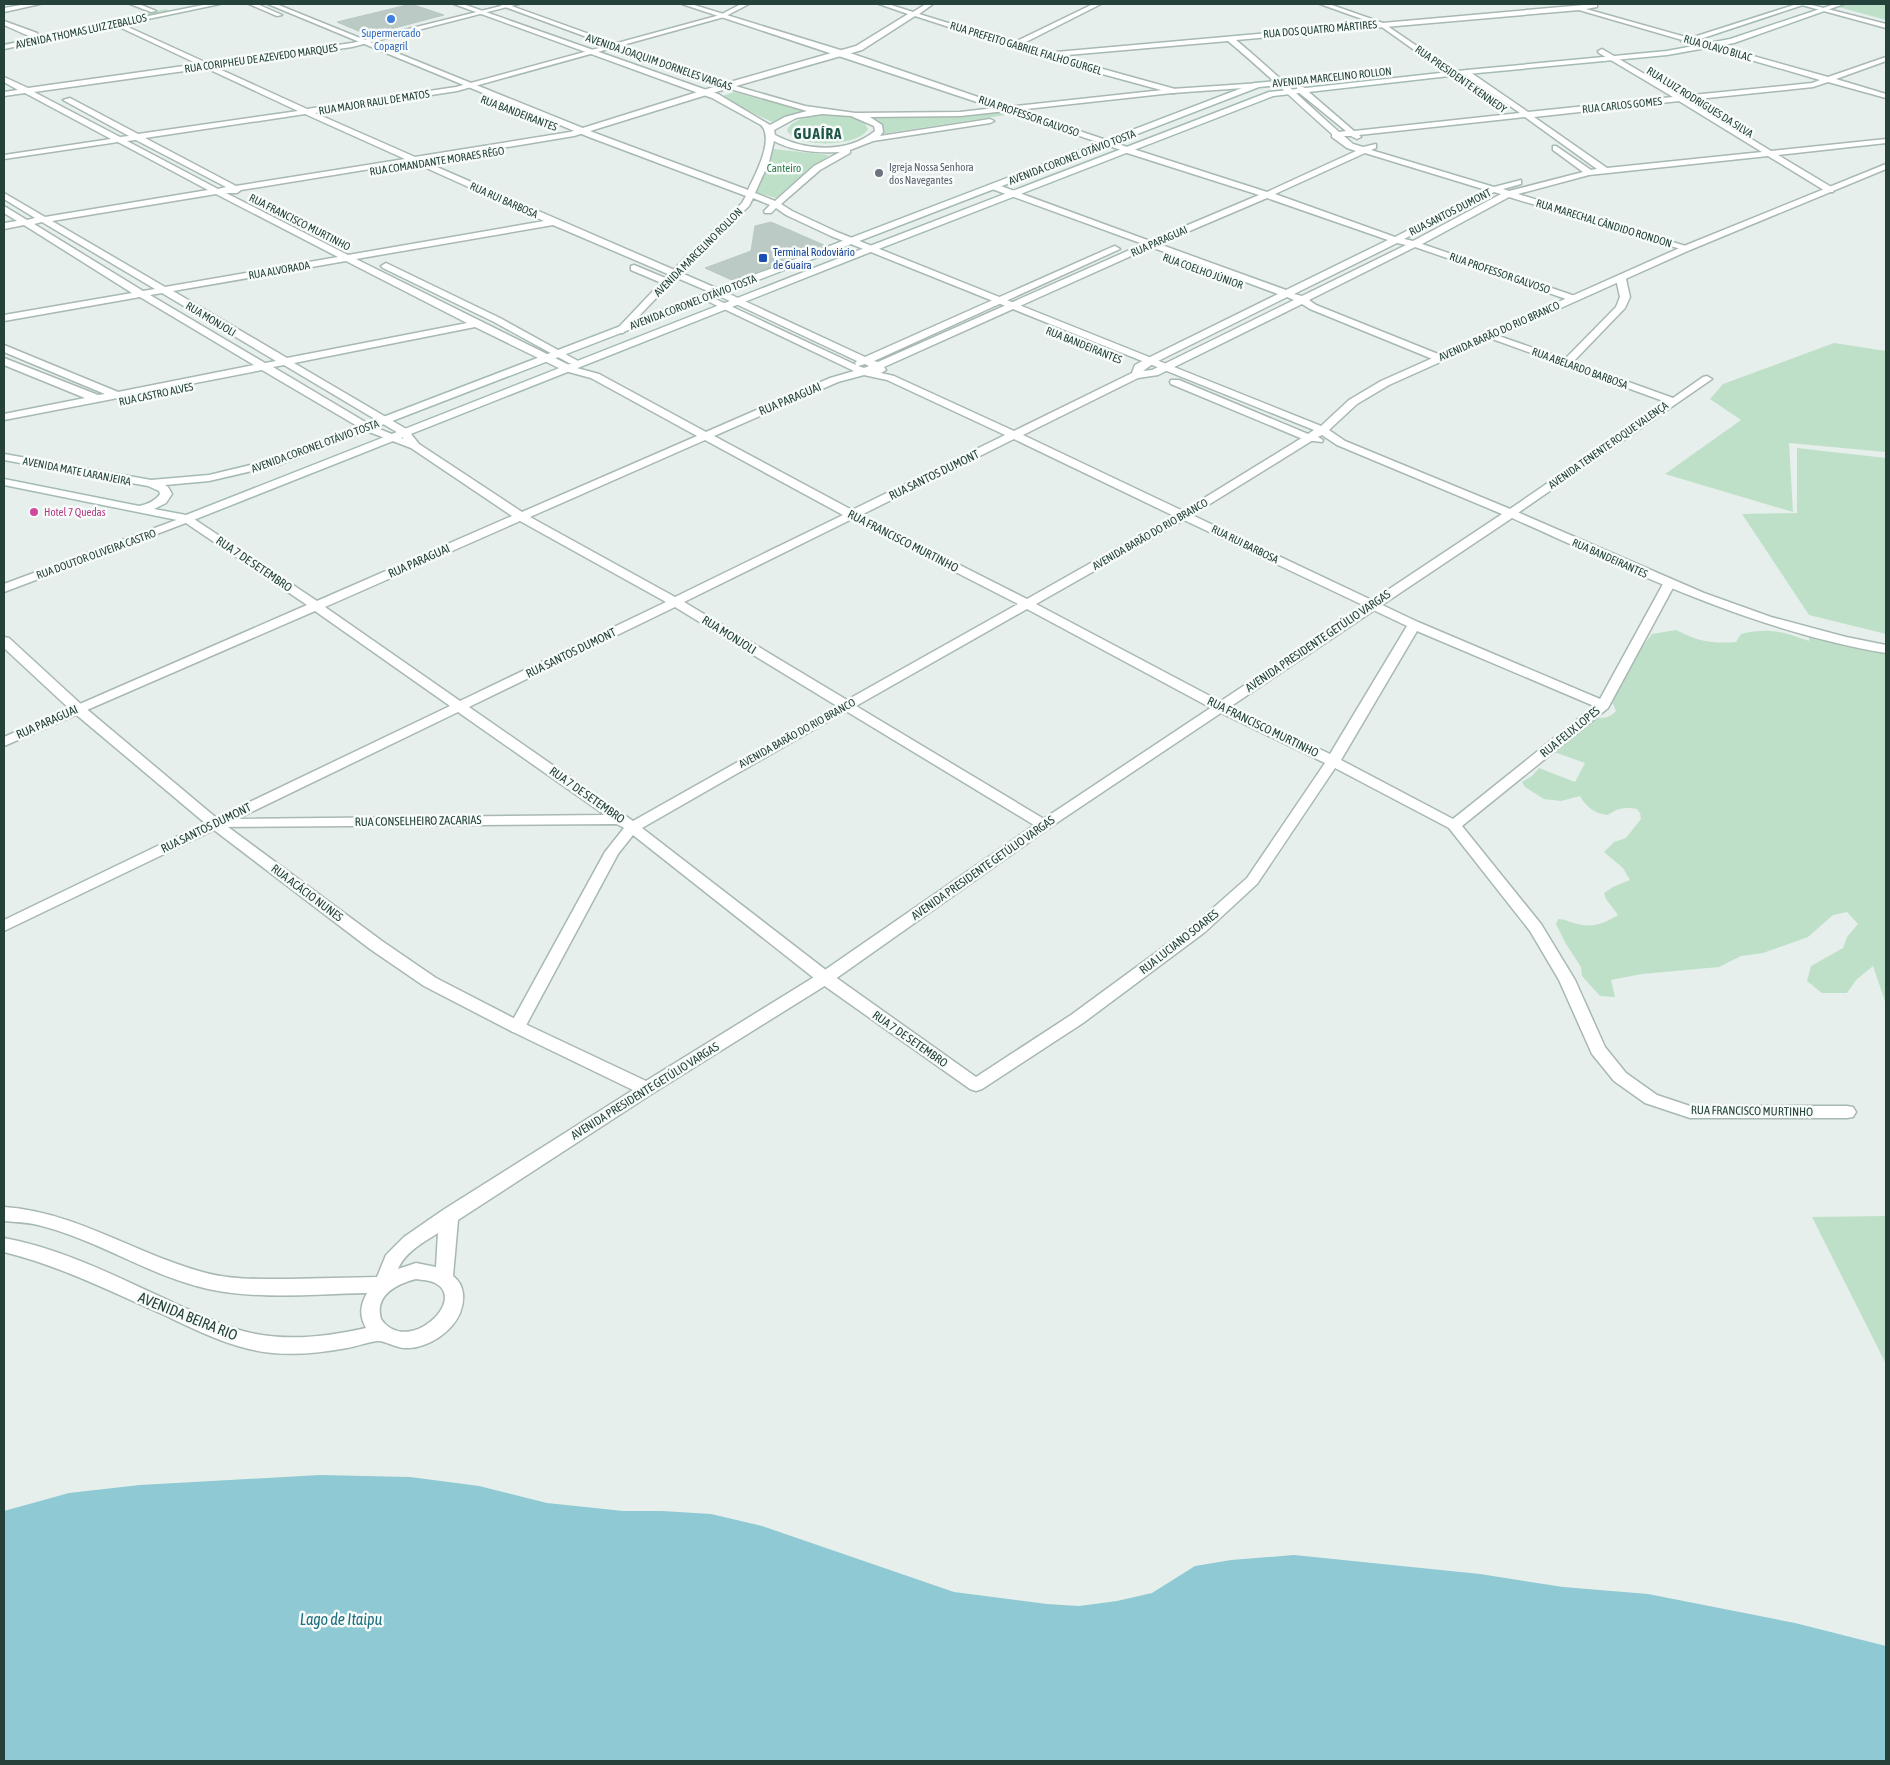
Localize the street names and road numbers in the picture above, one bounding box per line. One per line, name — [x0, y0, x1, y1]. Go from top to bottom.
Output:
street label: AVENIDA THOMAS LUIZ ZEBALLOS — [14, 11, 148, 51]
street label: RUA DOS QUATRO MÁRTIRES — [1263, 18, 1378, 40]
street label: RUA PREFEITO GABRIEL FIALHO GURGEL — [949, 19, 1104, 77]
street label: AVENIDA JOAQUIM DORNELES VARGAS — [584, 31, 734, 93]
street label: RUA OLAVO BILAC — [1682, 33, 1754, 64]
street label: RUA CORIPHEU DE AZEVEDO MARQUES — [184, 41, 339, 75]
street label: RUA PRESIDENTE KENNEDY — [1413, 43, 1509, 115]
street label: RUA LUIZ RODRIGUES DA SILVA — [1645, 64, 1756, 140]
street label: AVENIDA MARCELINO ROLLON — [1272, 65, 1392, 89]
street label: RUA MAJOR RAUL DE MATOS — [318, 87, 431, 117]
street label: RUA BANDEIRANTES — [479, 93, 559, 133]
street label: RUA PROFESSOR GALVOSO — [977, 93, 1081, 139]
street label: RUA CARLOS GOMES — [1581, 95, 1663, 115]
street label: AVENIDA CORONEL OTÁVIO TOSTA — [1007, 127, 1138, 187]
street label: RUA COMANDANTE MORAES RÊGO — [369, 144, 505, 178]
street label: RUA RUI BARBOSA — [468, 180, 540, 221]
street label: RUA SANTOS DUMONT — [1407, 186, 1493, 238]
street label: RUA FRANCISCO MURTINHO — [247, 191, 353, 253]
street label: RUA MARECHAL CÂNDIDO RONDON — [1535, 197, 1673, 249]
street label: AVENIDA MARCELINO ROLLON — [651, 205, 745, 299]
street label: RUA PARAGUAI — [1129, 223, 1189, 259]
street label: RUA PROFESSOR GALVOSO — [1448, 250, 1552, 296]
street label: RUA COELHO JÚNIOR — [1161, 251, 1245, 291]
street label: RUA ALVORADA — [247, 259, 311, 281]
street label: AVENIDA CORONEL OTÁVIO TOSTA — [628, 272, 759, 332]
street label: RUA MONJOLI — [184, 299, 238, 339]
street label: AVENIDA BARÃO DO RIO BRANCO — [1437, 299, 1561, 363]
street label: RUA BANDEIRANTES — [1044, 324, 1124, 366]
street label: RUA ABELARDO BARBOSA — [1530, 345, 1630, 391]
street label: RUA CASTRO ALVES — [118, 380, 195, 408]
street label: RUA PARAGUAI — [757, 380, 823, 418]
street label: AVENIDA TENENTE ROQUE VALENÇA — [1546, 399, 1671, 491]
street label: AVENIDA CORONEL OTÁVIO TOSTA — [250, 417, 381, 475]
street label: RUA SANTOS DUMONT — [887, 447, 982, 503]
street label: AVENIDA MATE LARANJEIRA — [22, 455, 133, 487]
street label: AVENIDA BARÃO DO RIO BRANCO — [1090, 496, 1210, 572]
street label: RUA FRANCISCO MURTINHO — [845, 507, 961, 575]
street label: RUA RUI BARBOSA — [1210, 523, 1281, 566]
street label: RUA DOUTOR OLIVEIRA CASTRO — [35, 527, 157, 581]
street label: RUA 7 DE SETEMBRO — [213, 533, 295, 595]
street label: RUA BANDEIRANTES — [1570, 536, 1650, 580]
street label: RUA PARAGUAI — [386, 541, 452, 581]
street label: AVENIDA PRESIDENTE GETÚLIO VARGAS — [1243, 587, 1393, 695]
street label: RUA MONJOLI — [699, 613, 759, 657]
street label: RUA SANTOS DUMONT — [524, 625, 619, 681]
street label: RUA FRANCISCO MURTINHO — [1205, 694, 1321, 760]
street label: AVENIDA BARÃO DO RIO BRANCO — [737, 696, 857, 770]
street label: RUA PARAGUAI — [14, 702, 80, 742]
street label: RUA FELIX LOPES — [1537, 704, 1603, 760]
street label: RUA 7 DE SETEMBRO — [547, 764, 627, 826]
street label: RUA SANTOS DUMONT — [159, 800, 254, 856]
street label: RUA CONSELHEIRO ZACARIAS — [354, 813, 482, 829]
street label: AVENIDA PRESIDENTE GETÚLIO VARGAS — [909, 813, 1057, 923]
street label: RUA ACÁCIO NUNES — [268, 861, 346, 925]
street label: RUA LUCIANO SOARES — [1137, 907, 1221, 977]
street label: RUA 7 DE SETEMBRO — [870, 1008, 950, 1070]
street label: AVENIDA PRESIDENTE GETÚLIO VARGAS — [568, 1040, 722, 1142]
street label: RUA FRANCISCO MURTINHO — [1691, 1103, 1813, 1119]
street label: AVENIDA BEIRA RIO — [136, 1288, 240, 1344]

